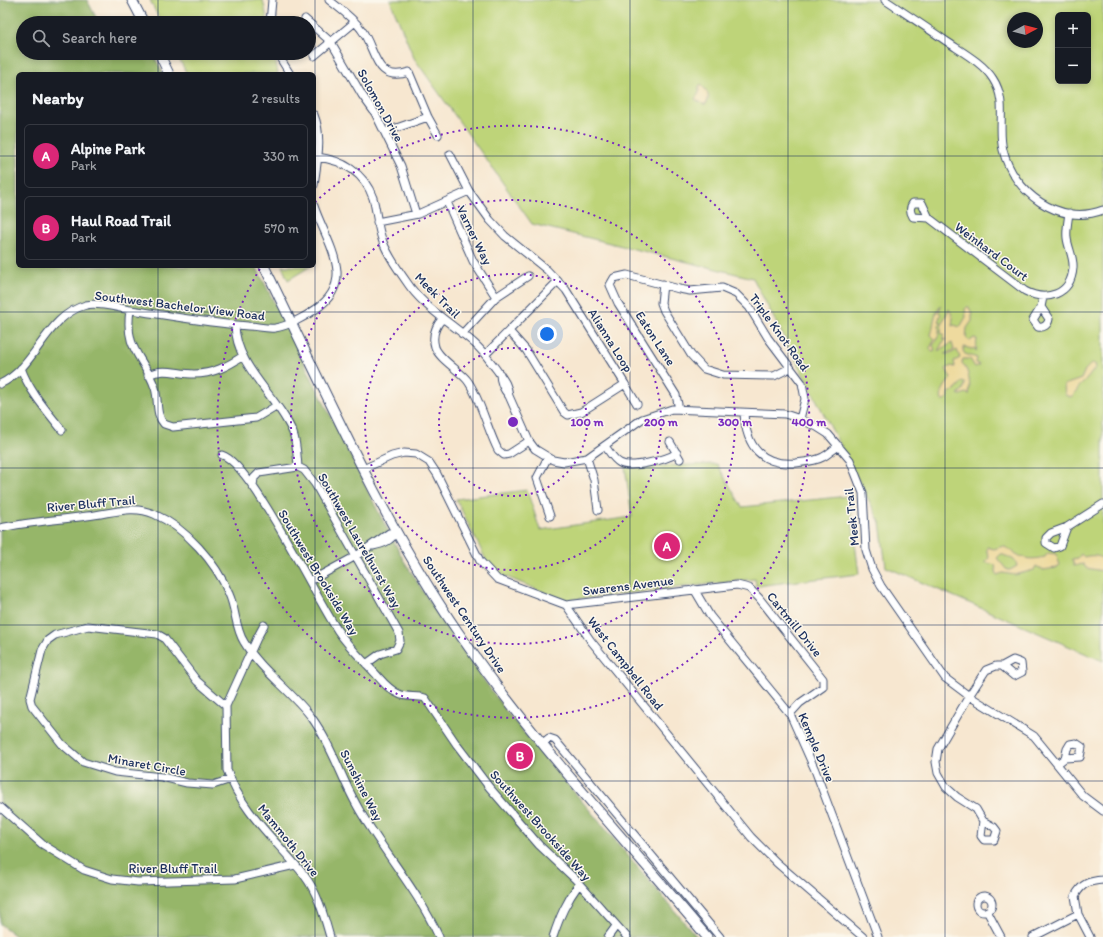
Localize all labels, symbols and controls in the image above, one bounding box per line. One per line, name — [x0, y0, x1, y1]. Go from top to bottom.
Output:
north arrow — [1007, 12, 1043, 48]
map controls — [1055, 12, 1091, 84]
button: + — [1055, 12, 1091, 48]
search box — [16, 16, 316, 60]
icon: search — [30, 27, 52, 49]
text: Search here — [62, 29, 137, 47]
button: − — [1055, 48, 1091, 84]
street label: Solomon Drive — [354, 66, 407, 144]
text: Nearby — [32, 88, 84, 108]
text: 2 results — [252, 91, 300, 106]
text: Alpine Park — [71, 140, 145, 158]
text: A — [42, 149, 50, 164]
text: 330 m — [263, 149, 299, 164]
text: Park — [71, 158, 97, 173]
street label: Varner Way — [454, 203, 495, 267]
text: Haul Road Trail — [71, 212, 171, 230]
street label: Weinhard Court — [952, 219, 1031, 284]
text: B — [42, 221, 50, 236]
text: 570 m — [264, 221, 299, 236]
text: Park — [71, 230, 97, 245]
street label: Meek Trail — [412, 269, 464, 321]
street label: Southwest Bachelor View Road — [94, 288, 266, 323]
street label: Triple Knot Road — [746, 291, 813, 374]
street label: Alianna Loop — [585, 306, 636, 375]
street label: Eaton Lane — [632, 308, 679, 368]
your location — [537, 324, 557, 344]
centre of rings — [506, 415, 520, 429]
text: 100 m — [570, 415, 604, 429]
text: 200 m — [644, 415, 679, 429]
text: 300 m — [718, 415, 753, 429]
text: 400 m — [792, 415, 827, 429]
street label: Southwest Laurelhurst Way — [315, 470, 404, 610]
street label: Meek Trail — [841, 487, 862, 547]
street label: River Bluff Trail — [46, 492, 136, 515]
street label: Southwest Brookside Way — [275, 507, 362, 638]
pin: A — [654, 531, 680, 561]
street label: Southwest Century Drive — [420, 553, 510, 676]
street label: Swarens Avenue — [582, 572, 674, 599]
street label: Cartmill Drive — [764, 589, 825, 660]
street label: West Campbell Road — [585, 614, 667, 713]
street label: Kemple Drive — [795, 710, 838, 784]
pin: B — [507, 741, 533, 771]
street label: Sunshine Way — [337, 747, 386, 823]
street label: Minaret Circle — [107, 750, 187, 779]
street label: Southwest Brookside Way — [487, 767, 594, 884]
street label: Mammoth Drive — [255, 801, 322, 880]
street label: River Bluff Trail — [129, 861, 218, 876]

